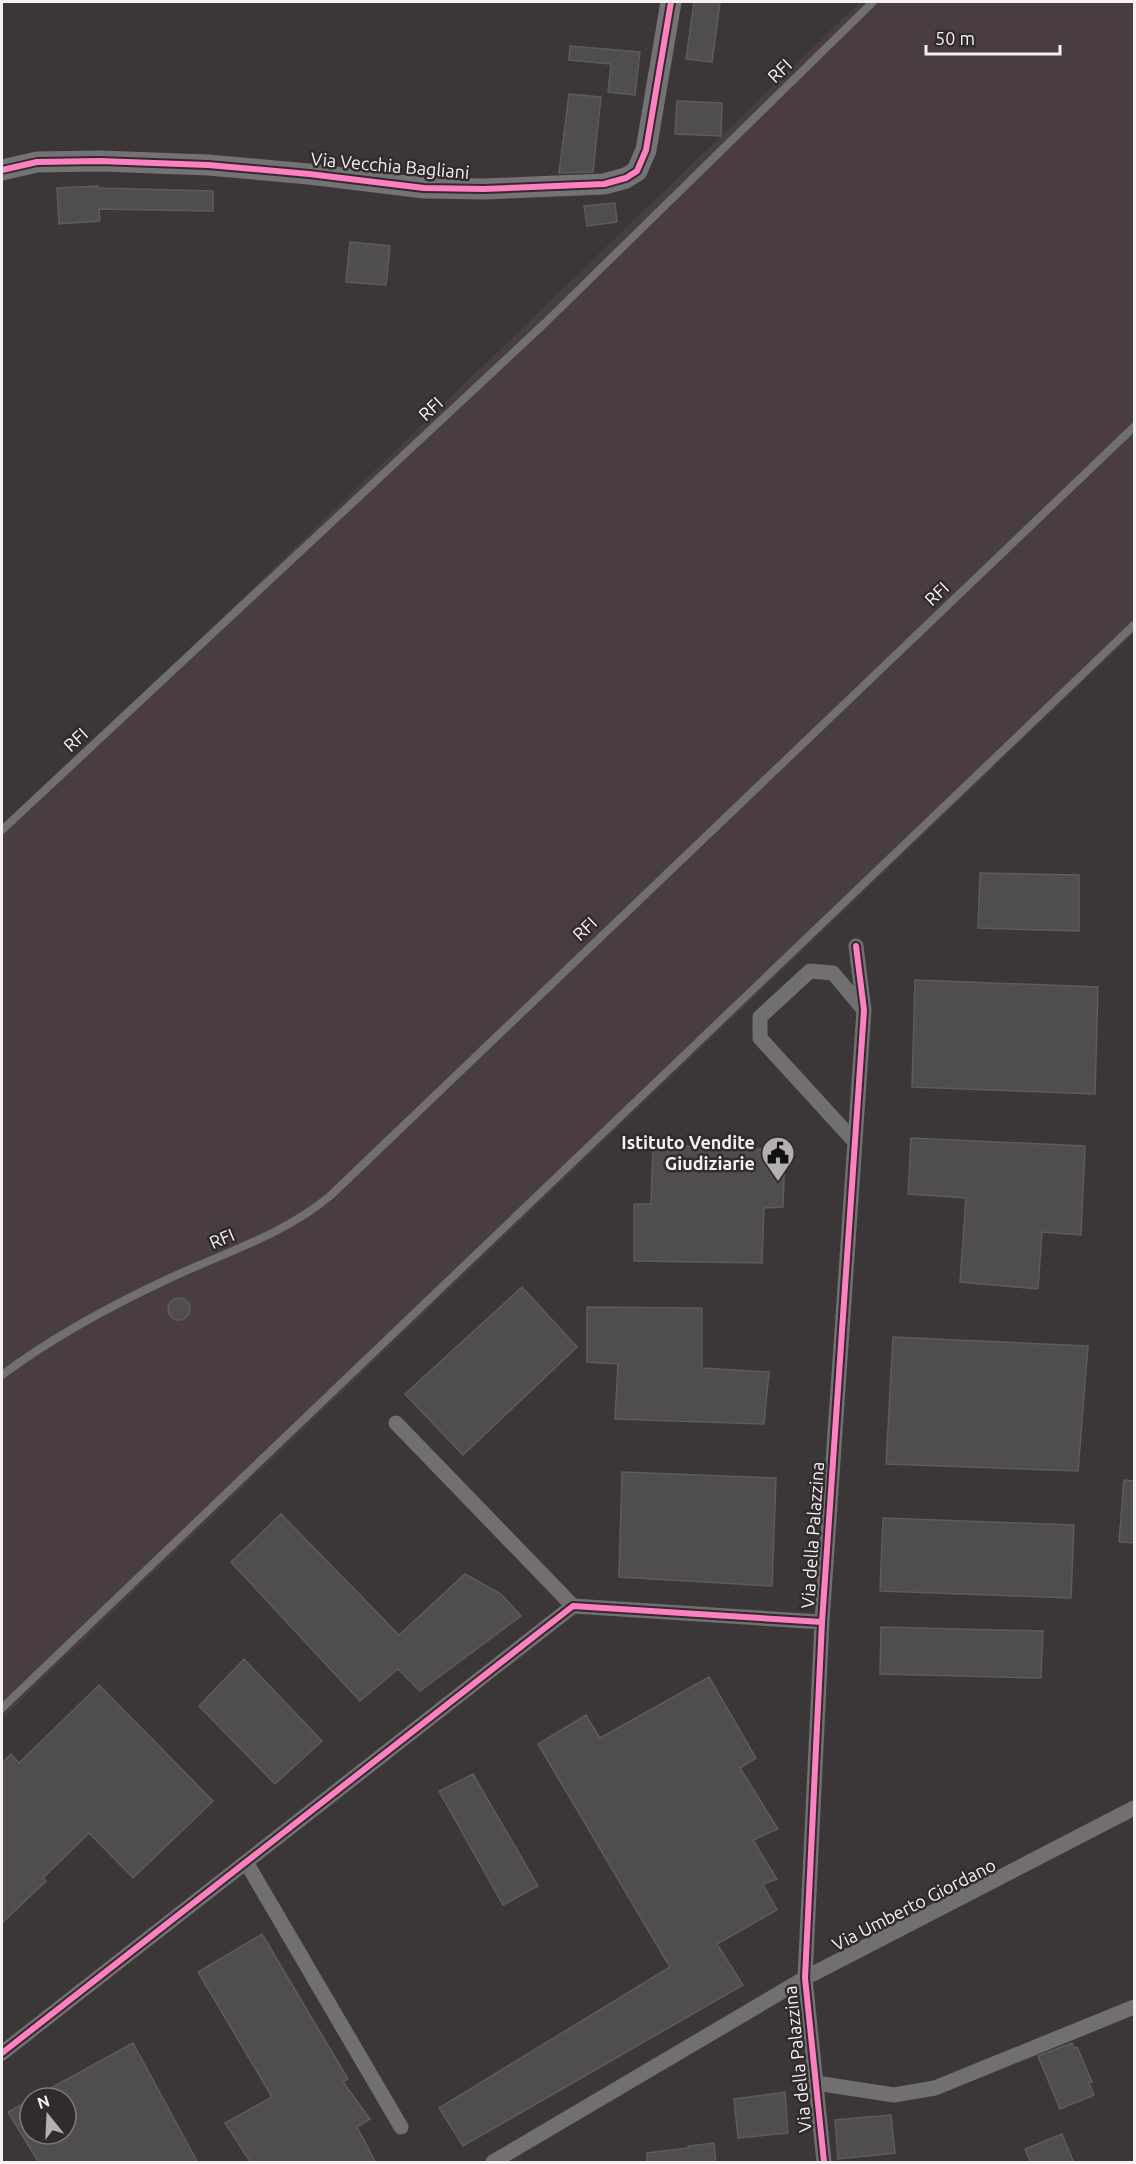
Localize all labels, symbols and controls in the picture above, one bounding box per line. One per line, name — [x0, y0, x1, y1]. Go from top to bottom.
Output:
scale bar — [926, 18, 1060, 56]
text: 50 m — [935, 28, 975, 48]
street label: RFI — [763, 54, 795, 86]
street label: Via Vecchia Bagliani — [310, 148, 470, 182]
street label: RFI — [414, 392, 446, 424]
street label: RFI — [920, 577, 952, 609]
street label: RFI — [59, 723, 91, 755]
street label: RFI — [568, 912, 600, 944]
place label: Istituto Vendite Giudiziarie — [621, 1132, 755, 1173]
public building icon: Istituto Vendite Giudiziarie — [760, 1135, 796, 1182]
street label: RFI — [206, 1224, 237, 1252]
street label: Via della Palazzina — [797, 1461, 827, 1609]
street label: Via Umberto Giordano — [828, 1854, 999, 1954]
street label: Via della Palazzina — [779, 1985, 815, 2133]
north arrow — [18, 2086, 78, 2146]
text: N — [35, 2091, 52, 2112]

